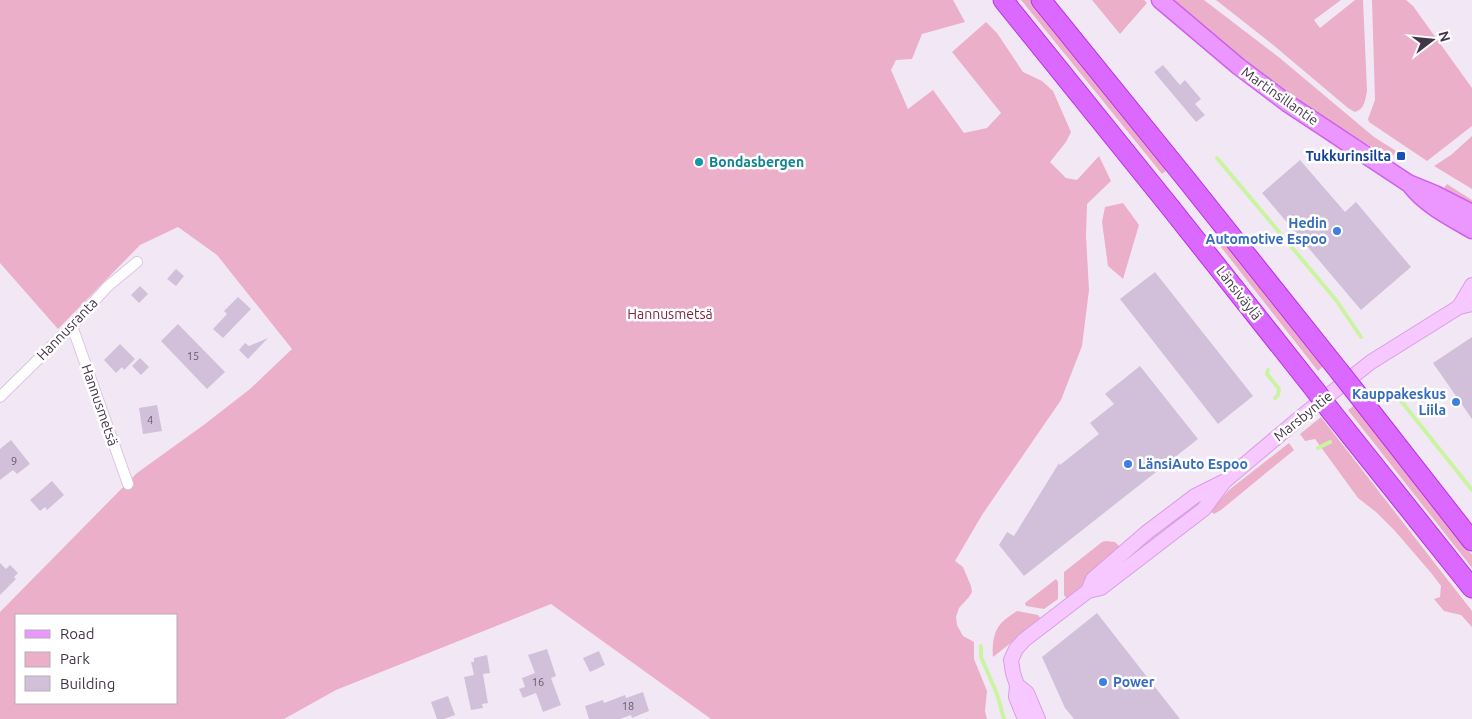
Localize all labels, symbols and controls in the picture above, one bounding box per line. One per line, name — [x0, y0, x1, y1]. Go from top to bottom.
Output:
north arrow — [1407, 15, 1457, 65]
text: N — [1435, 29, 1454, 44]
street label: Martinsillantie — [1238, 64, 1322, 128]
place label: Tukkurinsilta — [1305, 148, 1391, 164]
marker: Tukkurinsilta — [1395, 150, 1407, 162]
place label: Bondasbergen — [709, 154, 804, 170]
marker: Bondasbergen — [693, 156, 705, 168]
place label: Hedin Automotive Espoo — [1206, 215, 1327, 247]
marker: Hedin Automotive Espoo — [1331, 225, 1343, 237]
street label: Länsiväylä — [1213, 263, 1265, 323]
street label: Hannusranta — [33, 295, 101, 363]
park label: Hannusmetsä — [627, 306, 713, 322]
house number: 15 — [187, 350, 199, 362]
street label: Hannusmetsä — [79, 362, 121, 448]
place label: Kauppakeskus Liila — [1352, 386, 1446, 418]
street label: Marsbyntie — [1271, 388, 1335, 444]
marker: Kauppakeskus Liila — [1450, 396, 1462, 408]
house number: 4 — [147, 414, 153, 426]
house number: 9 — [11, 455, 17, 467]
place label: LänsiAuto Espoo — [1138, 456, 1248, 472]
marker: LänsiAuto Espoo — [1122, 458, 1134, 470]
legend — [15, 614, 178, 704]
text: Road — [60, 625, 95, 642]
text: Park — [60, 650, 90, 667]
place label: Power — [1113, 674, 1155, 690]
text: Building — [60, 675, 115, 692]
house number: 16 — [532, 676, 544, 688]
marker: Power — [1097, 676, 1109, 688]
house number: 18 — [622, 700, 634, 712]

